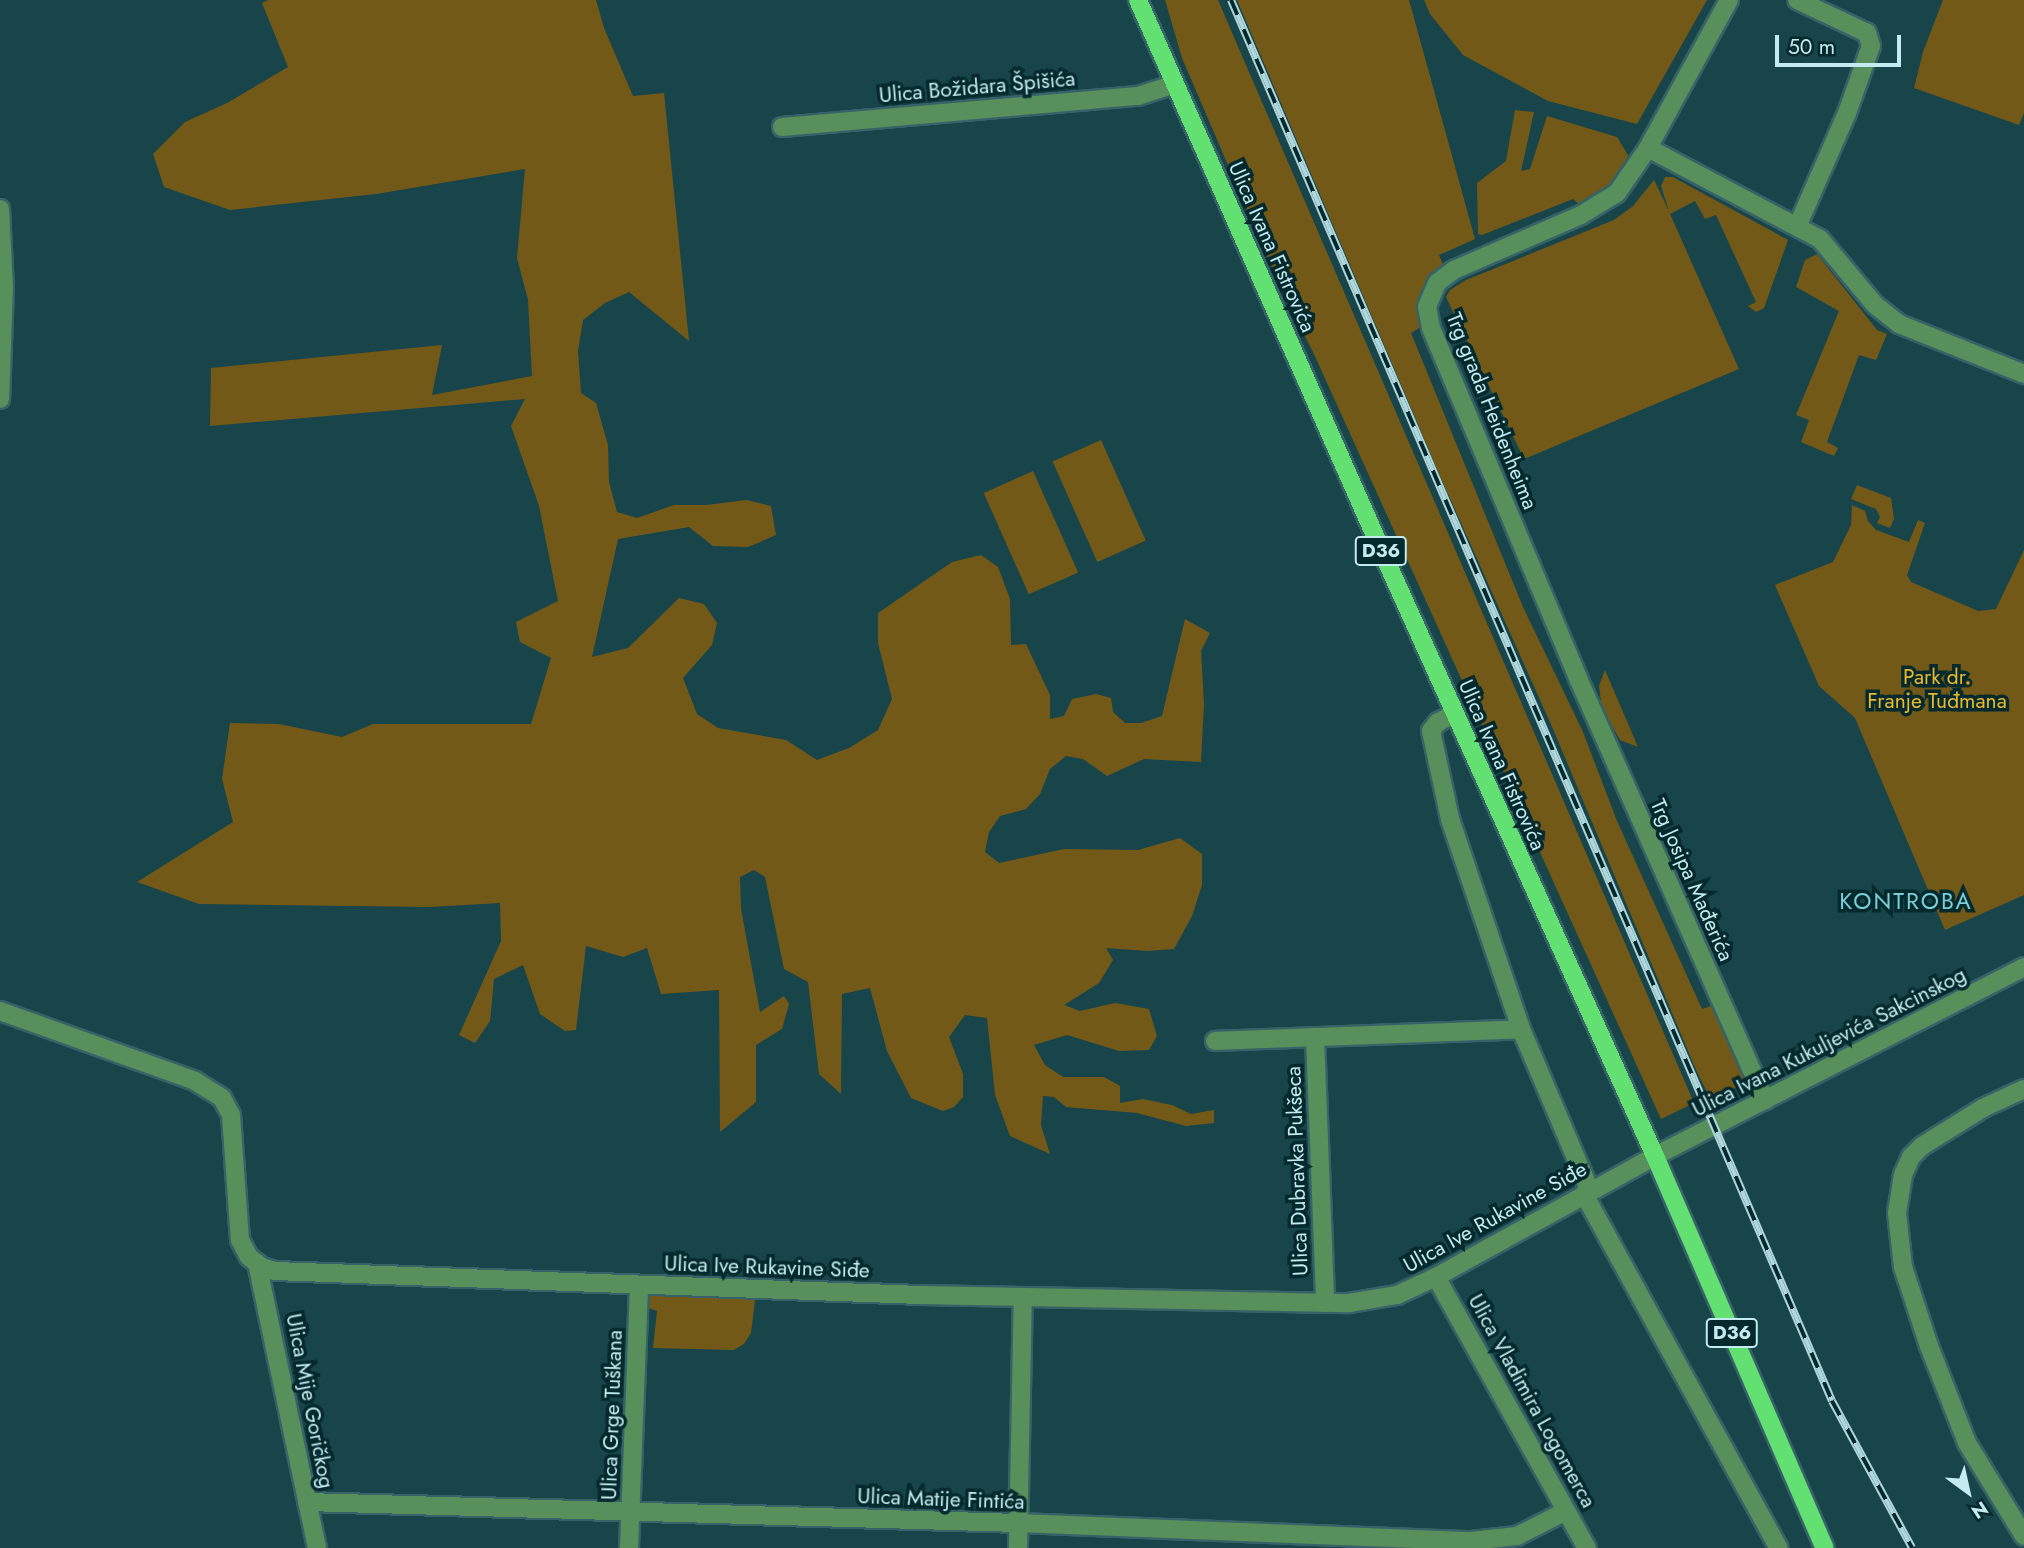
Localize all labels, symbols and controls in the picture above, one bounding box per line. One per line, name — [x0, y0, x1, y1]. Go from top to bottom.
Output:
scale bar — [1779, 21, 1905, 65]
text: 50 m — [1788, 32, 1835, 62]
street label: Ulica Božidara Špišića — [878, 66, 1076, 108]
street label: Ulica Ivana Fistrovića — [1223, 158, 1321, 336]
street label: Trg grada Heidenheima — [1441, 309, 1543, 513]
road number: D36 — [1355, 536, 1407, 566]
park label: Park dr. Franje Tuđmana — [1867, 664, 2007, 714]
street label: Ulica Ivana Fistrovića — [1453, 676, 1551, 854]
street label: Trg Josipa Mađerića — [1645, 795, 1739, 965]
district label: KONTROBA — [1840, 887, 1972, 915]
street label: Ulica Ivana Kukuljevića Sakcinskog — [1688, 962, 1970, 1122]
street label: Ulica Dubravka Pukšeca — [1281, 1066, 1313, 1276]
street label: Ulica Ive Rukavine Siđe — [1399, 1156, 1591, 1278]
street label: Ulica Ive Rukavine Siđe — [664, 1251, 870, 1283]
street label: Ulica Vladimira Logomerca — [1463, 1290, 1601, 1512]
street label: Ulica Mije Goričkog — [281, 1311, 339, 1491]
road number: D36 — [1706, 1317, 1758, 1348]
street label: Ulica Grge Tuškana — [596, 1330, 628, 1500]
north arrow — [1933, 1457, 2003, 1527]
street label: Ulica Matije Fintića — [857, 1483, 1025, 1515]
text: N — [1966, 1495, 1993, 1525]

